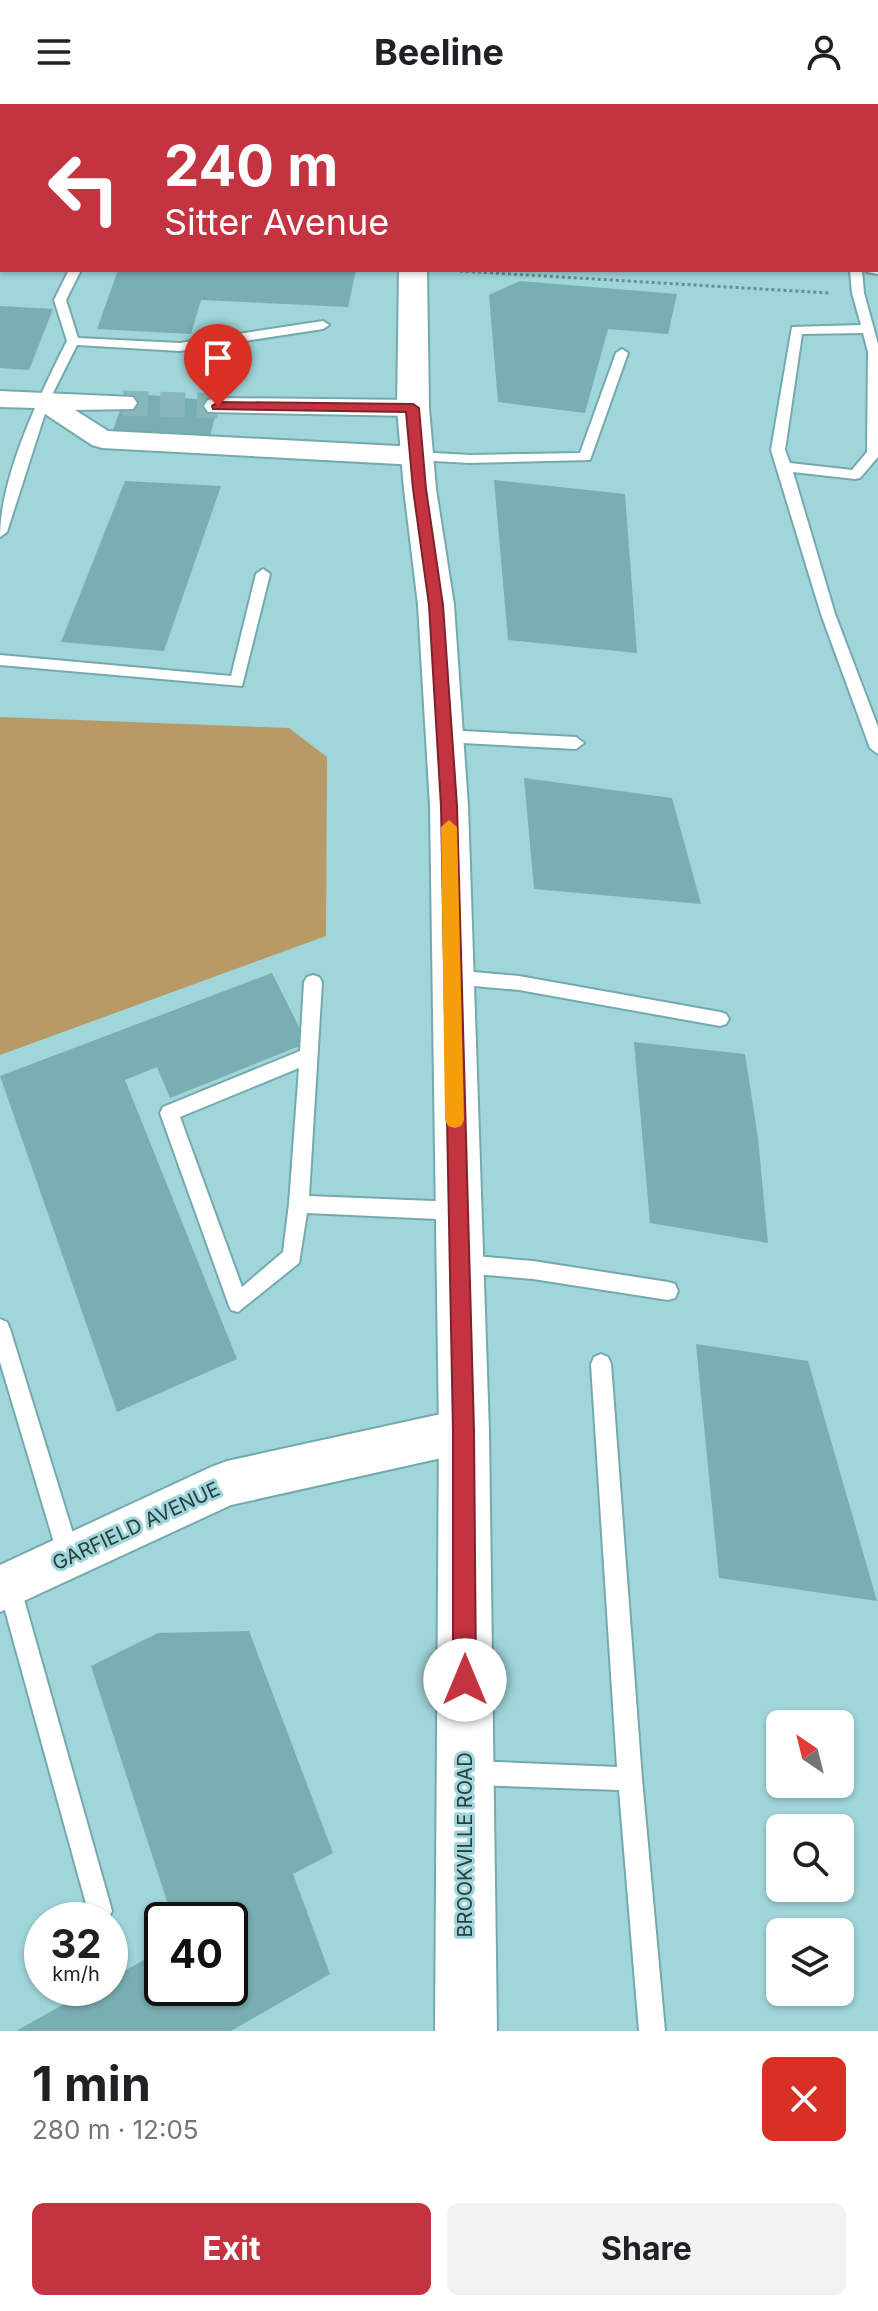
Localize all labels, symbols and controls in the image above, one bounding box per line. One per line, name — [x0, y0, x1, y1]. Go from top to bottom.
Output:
icon: menu — [32, 30, 76, 74]
text: Beeline — [374, 30, 504, 74]
icon: person — [802, 30, 846, 74]
text: 240 m — [164, 132, 338, 200]
icon: left — [32, 136, 136, 240]
text: Sitter Avenue — [164, 200, 389, 244]
pin — [184, 324, 252, 406]
icon: arrive — [196, 336, 240, 380]
street label: GARFIELD AVENUE — [48, 1477, 224, 1575]
position arrow — [423, 1638, 507, 1722]
north arrow — [766, 1710, 854, 1798]
map controls — [766, 1710, 854, 2006]
street label: BROOKVILLE ROAD — [453, 1752, 477, 1938]
button: search — [766, 1814, 854, 1902]
speed limit sign: 40 — [144, 1902, 248, 2006]
button: layers — [766, 1918, 854, 2006]
text: 32 — [50, 1919, 102, 1968]
text: km/h — [52, 1962, 100, 1986]
text: 1 min — [32, 2054, 151, 2113]
button: close — [762, 2057, 846, 2141]
text: 280 m · 12:05 — [32, 2114, 199, 2145]
button: Exit — [32, 2203, 431, 2295]
button: Share — [447, 2203, 846, 2295]

